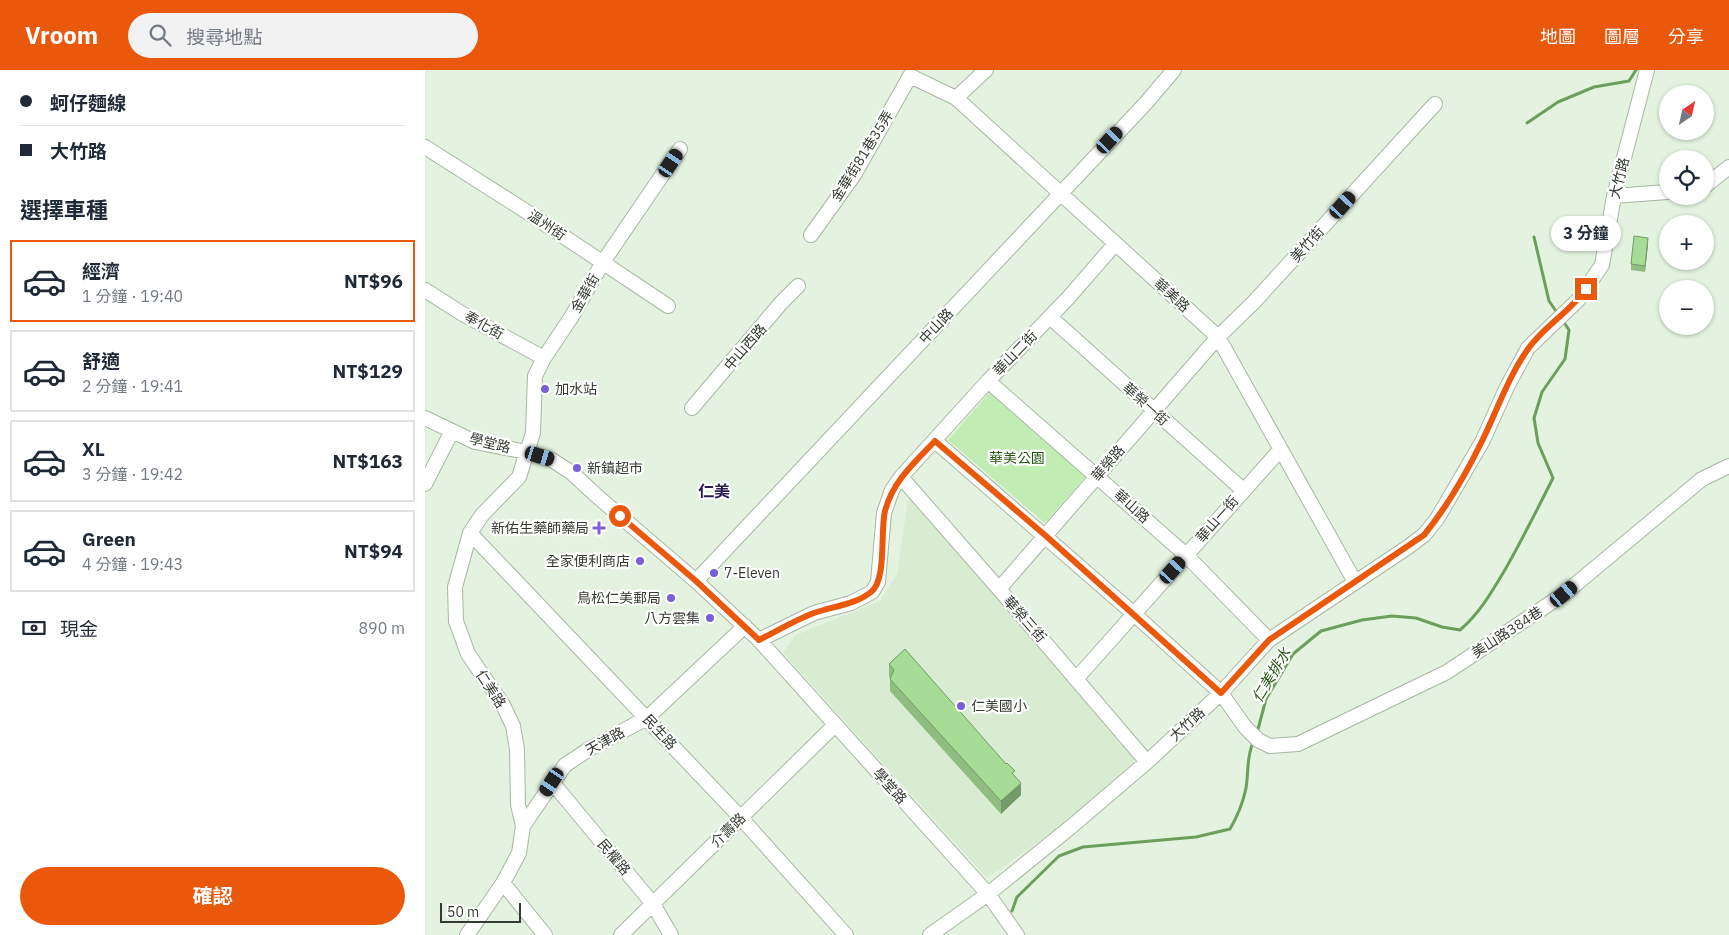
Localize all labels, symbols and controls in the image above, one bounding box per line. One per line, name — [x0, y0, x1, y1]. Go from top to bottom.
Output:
search box — [128, 13, 478, 58]
text: Vroom — [25, 19, 98, 51]
icon: search — [146, 21, 174, 49]
text: 搜尋地點 — [186, 25, 262, 49]
text: 地圖 — [1540, 25, 1576, 48]
text: 圖層 — [1604, 25, 1640, 48]
text: 分享 — [1668, 25, 1704, 48]
north arrow — [1659, 85, 1714, 140]
map controls — [1659, 85, 1714, 335]
text: 蚵仔麵線 — [50, 91, 126, 115]
street label: 金華街81巷35弄 — [827, 107, 897, 205]
car — [1094, 124, 1125, 156]
text: 大竹路 — [50, 139, 107, 163]
car — [656, 146, 685, 180]
button: locate — [1659, 150, 1714, 205]
street label: 大竹路 — [1605, 155, 1633, 201]
car — [1327, 189, 1358, 221]
text: 選擇車種 — [20, 195, 108, 224]
street label: 溫州街 — [525, 206, 569, 244]
button: + — [1659, 215, 1714, 270]
callout: 3 分鐘 — [1551, 216, 1621, 252]
street label: 美竹街 — [1286, 222, 1328, 266]
text: 3 分鐘 — [1563, 223, 1609, 243]
icon: car — [22, 259, 67, 304]
text: 經濟 — [82, 259, 120, 283]
text: NT$96 — [344, 269, 403, 293]
street label: 金華街 — [567, 270, 603, 316]
street label: 華美路 — [1150, 274, 1194, 316]
route end — [1575, 278, 1597, 300]
button: − — [1659, 280, 1714, 335]
text: 1 分鐘 · 19:40 — [82, 286, 183, 306]
street label: 中山路 — [915, 305, 957, 347]
street label: 奉化街 — [461, 307, 507, 343]
street label: 中山西路 — [720, 320, 770, 374]
street label: 華山二街 — [989, 327, 1041, 379]
icon: car — [22, 349, 67, 394]
text: 舒適 — [82, 349, 120, 373]
text: NT$129 — [333, 359, 403, 383]
text: 2 分鐘 · 19:41 — [82, 376, 183, 396]
street label: 華榮一街 — [1119, 379, 1173, 429]
place label: 加水站 — [555, 380, 597, 398]
marker: 加水站 — [539, 383, 551, 395]
street label: 學堂路 — [467, 429, 513, 457]
text: XL — [82, 437, 105, 461]
icon: car — [22, 439, 67, 484]
street label: 華榮路 — [1087, 441, 1129, 485]
car — [523, 444, 556, 468]
text: NT$163 — [333, 449, 403, 473]
park label: 華美公園 — [989, 449, 1045, 467]
place label: 新鎮超市 — [587, 459, 643, 477]
marker: 新鎮超市 — [571, 462, 583, 474]
text: 3 分鐘 · 19:42 — [82, 464, 183, 484]
district label: 仁美 — [698, 481, 730, 501]
street label: 華山路 — [1110, 485, 1154, 527]
street label: 華山一街 — [1192, 492, 1242, 546]
route start — [609, 505, 631, 527]
place label: 新佑生藥師藥局 — [491, 519, 589, 537]
marker: 新佑生藥師藥局 — [593, 522, 605, 534]
text: Green — [82, 527, 136, 551]
icon: car — [22, 529, 67, 574]
text: NT$94 — [344, 539, 403, 563]
place label: 全家便利商店 — [546, 552, 630, 570]
text: 4 分鐘 · 19:43 — [82, 554, 183, 574]
car — [1157, 554, 1188, 586]
marker: 全家便利商店 — [634, 555, 646, 567]
place label: 7-Eleven — [724, 564, 780, 582]
marker: 7-Eleven — [708, 567, 720, 579]
car — [1547, 579, 1580, 609]
place label: 鳥松仁美郵局 — [577, 589, 661, 607]
marker: 鳥松仁美郵局 — [665, 592, 677, 604]
street label: 華榮三街 — [1000, 592, 1050, 646]
street label: 美山路384巷 — [1468, 602, 1546, 662]
place label: 八方雲集 — [644, 609, 700, 627]
marker: 八方雲集 — [704, 612, 716, 624]
icon: cash — [20, 614, 48, 642]
text: 現金 — [60, 617, 98, 641]
text: 890 m — [358, 618, 405, 638]
water label: 仁美排水 — [1247, 644, 1295, 706]
street label: 仁美路 — [472, 666, 510, 712]
place label: 仁美國小 — [971, 697, 1027, 715]
marker: 仁美國小 — [955, 700, 967, 712]
street label: 大竹路 — [1166, 703, 1208, 745]
street label: 民生路 — [639, 711, 681, 753]
street label: 天津路 — [582, 723, 628, 759]
street label: 學堂路 — [869, 764, 911, 808]
car — [537, 765, 566, 799]
street label: 介壽路 — [707, 809, 749, 851]
street label: 民權路 — [594, 835, 634, 879]
button: 確認 — [20, 867, 405, 925]
scale bar — [440, 900, 521, 923]
text: 50 m — [447, 903, 479, 921]

